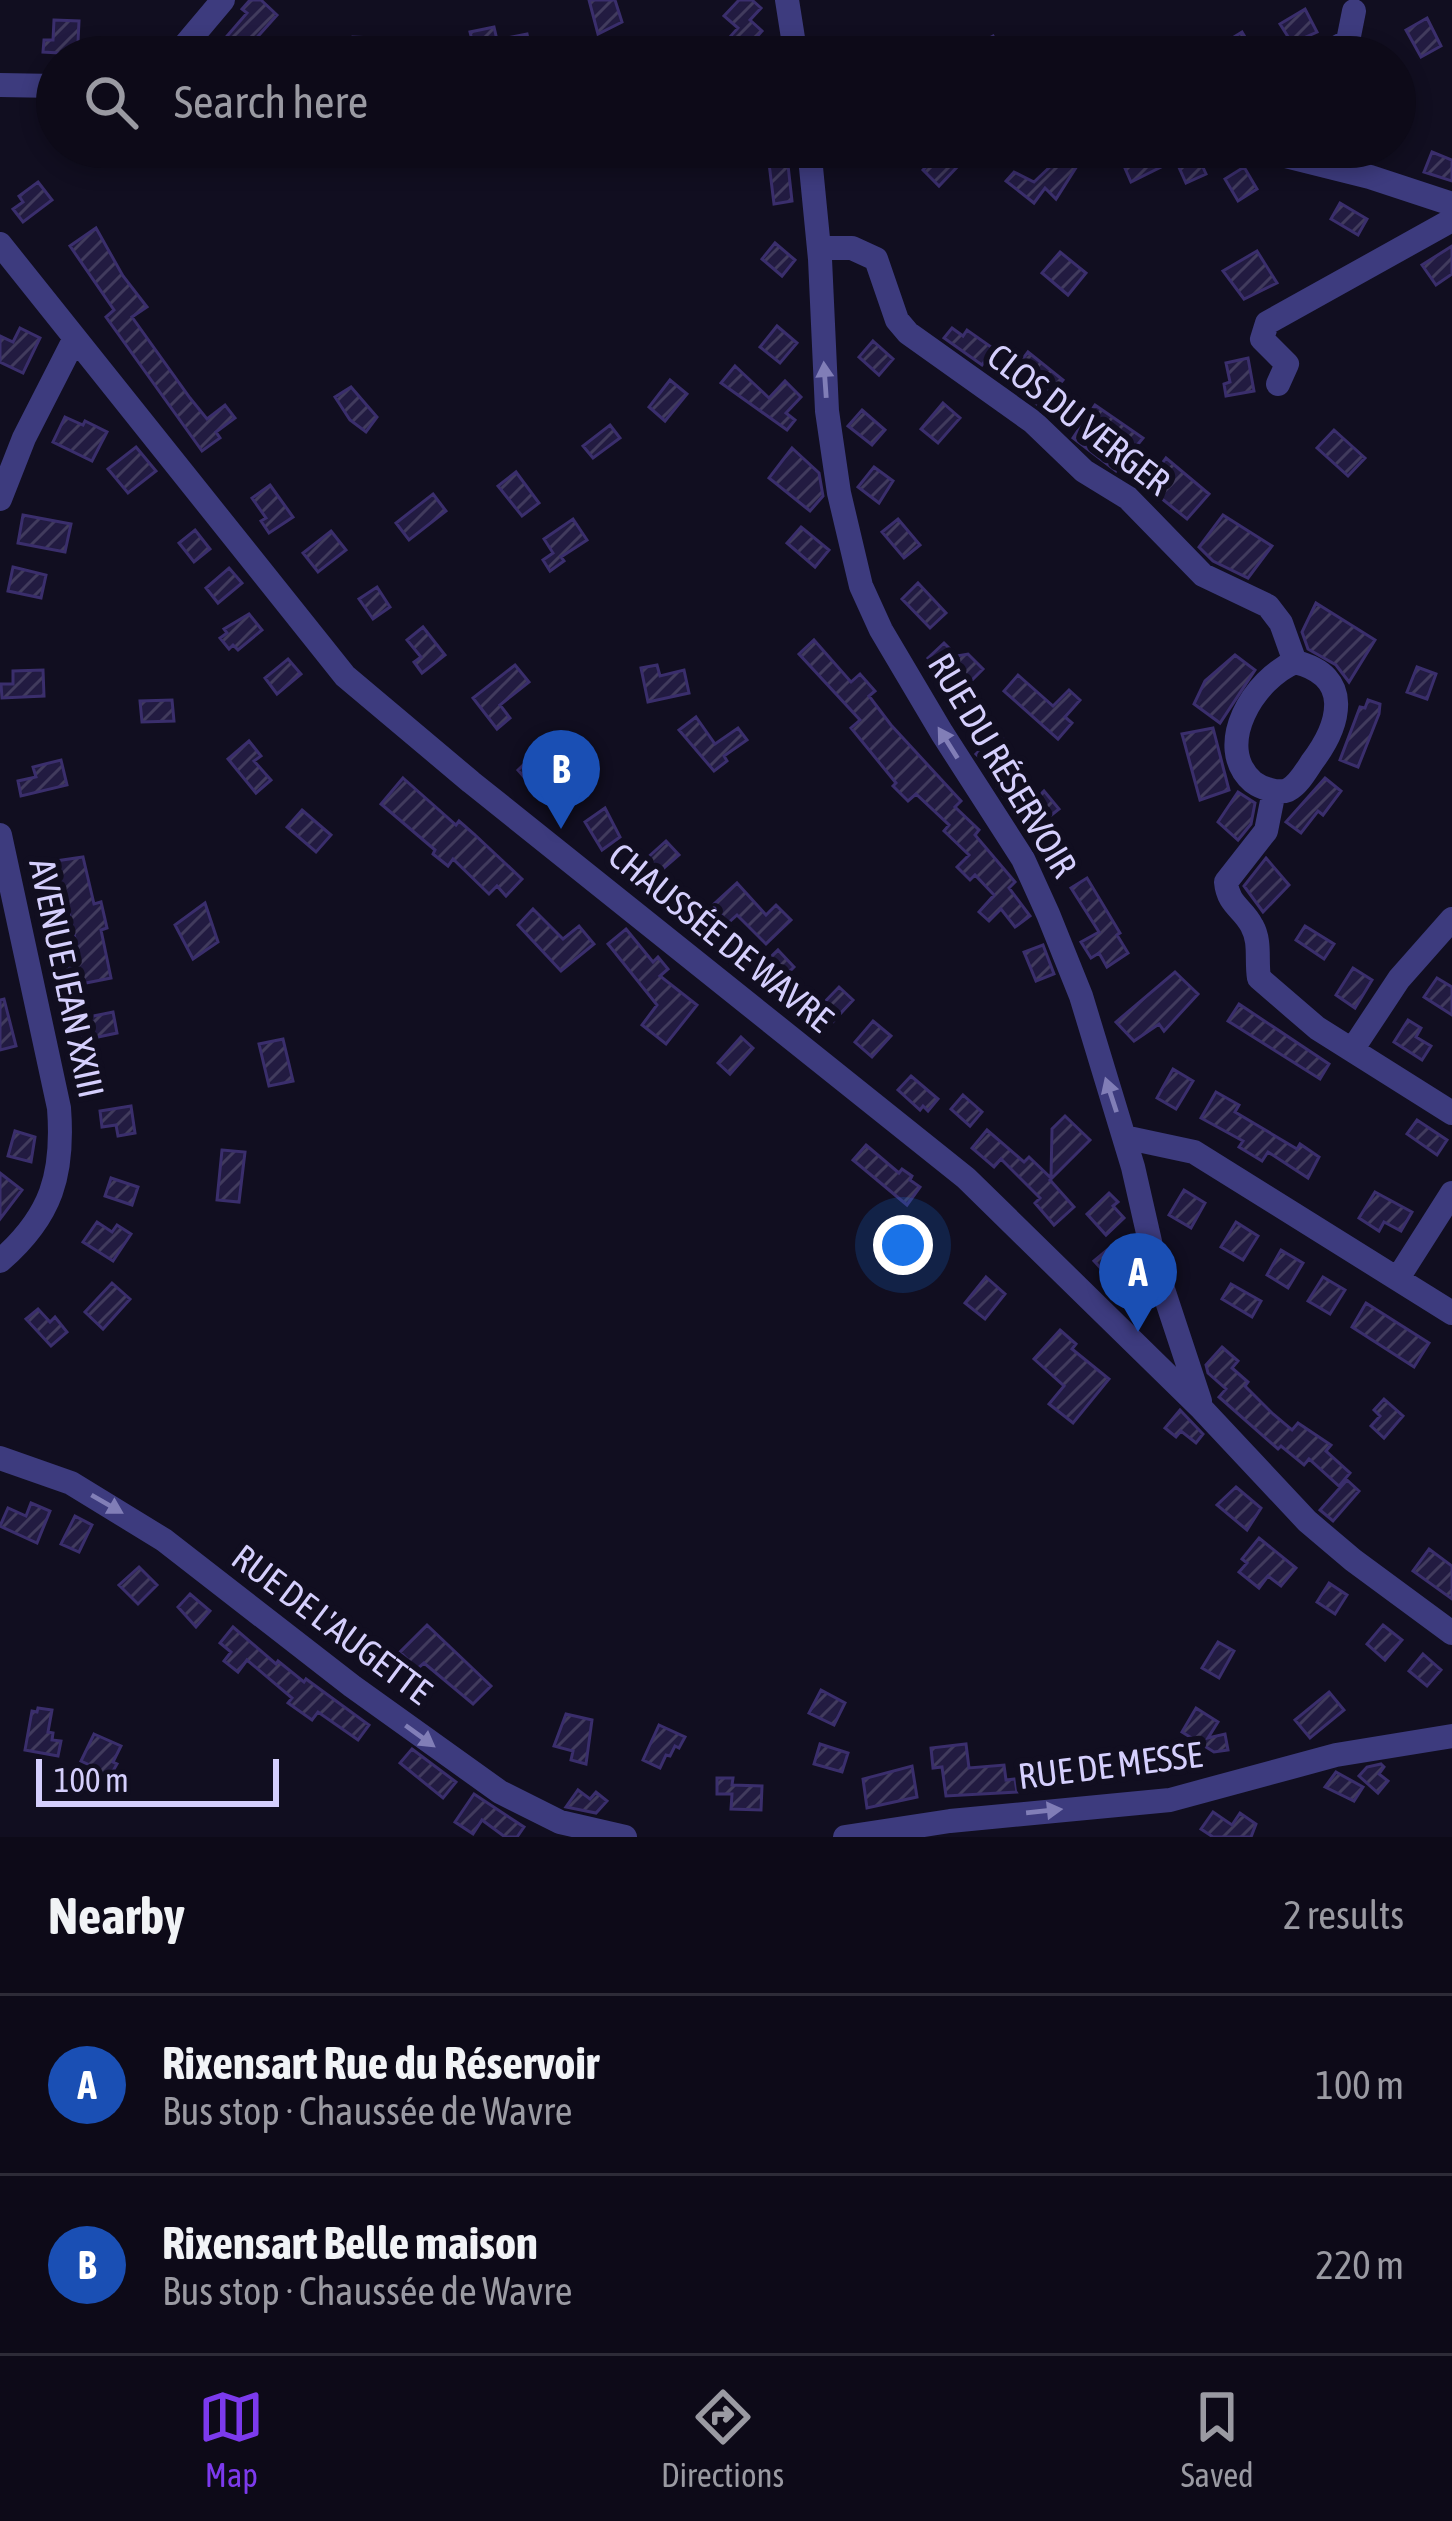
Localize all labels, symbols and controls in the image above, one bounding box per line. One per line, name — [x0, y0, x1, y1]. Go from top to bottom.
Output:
search box — [36, 36, 1416, 168]
icon: search — [78, 69, 144, 135]
text: Search here — [174, 76, 368, 128]
street label: CLOS DU VERGER — [979, 335, 1179, 503]
one-way arrow — [816, 361, 835, 398]
street label: RUE DU RÉSERVOIR — [920, 646, 1086, 884]
one-way arrow — [938, 727, 960, 759]
pin: B — [522, 730, 600, 829]
street label: CHAUSSÉE DE WAVRE — [601, 834, 841, 1040]
street label: AVENUE JEAN XXIII — [21, 855, 113, 1101]
one-way arrow — [1101, 1076, 1119, 1113]
your location — [873, 1215, 933, 1275]
pin: A — [1099, 1233, 1177, 1332]
one-way arrow — [91, 1492, 124, 1513]
street label: RUE DE L'AUGETTE — [224, 1536, 440, 1712]
one-way arrow — [404, 1724, 436, 1748]
street label: RUE DE MESSE — [1016, 1733, 1204, 1797]
scale bar — [36, 1753, 279, 1806]
text: 100 m — [54, 1761, 129, 1799]
one-way arrow — [1026, 1801, 1063, 1820]
text: Nearby — [48, 1886, 185, 1945]
text: 2 results — [1283, 1893, 1404, 1937]
text: Rixensart Rue du Réservoir — [162, 2037, 599, 2089]
text: A — [77, 2063, 97, 2107]
text: 100 m — [1316, 2063, 1404, 2107]
text: Bus stop · Chaussée de Wavre — [162, 2089, 572, 2133]
text: Rixensart Belle maison — [162, 2217, 538, 2269]
text: B — [78, 2243, 96, 2287]
text: 220 m — [1316, 2243, 1404, 2287]
text: Bus stop · Chaussée de Wavre — [162, 2269, 572, 2313]
tab: Map — [198, 2384, 264, 2494]
tab: Directions — [661, 2384, 784, 2494]
tab: Saved — [1181, 2384, 1254, 2494]

